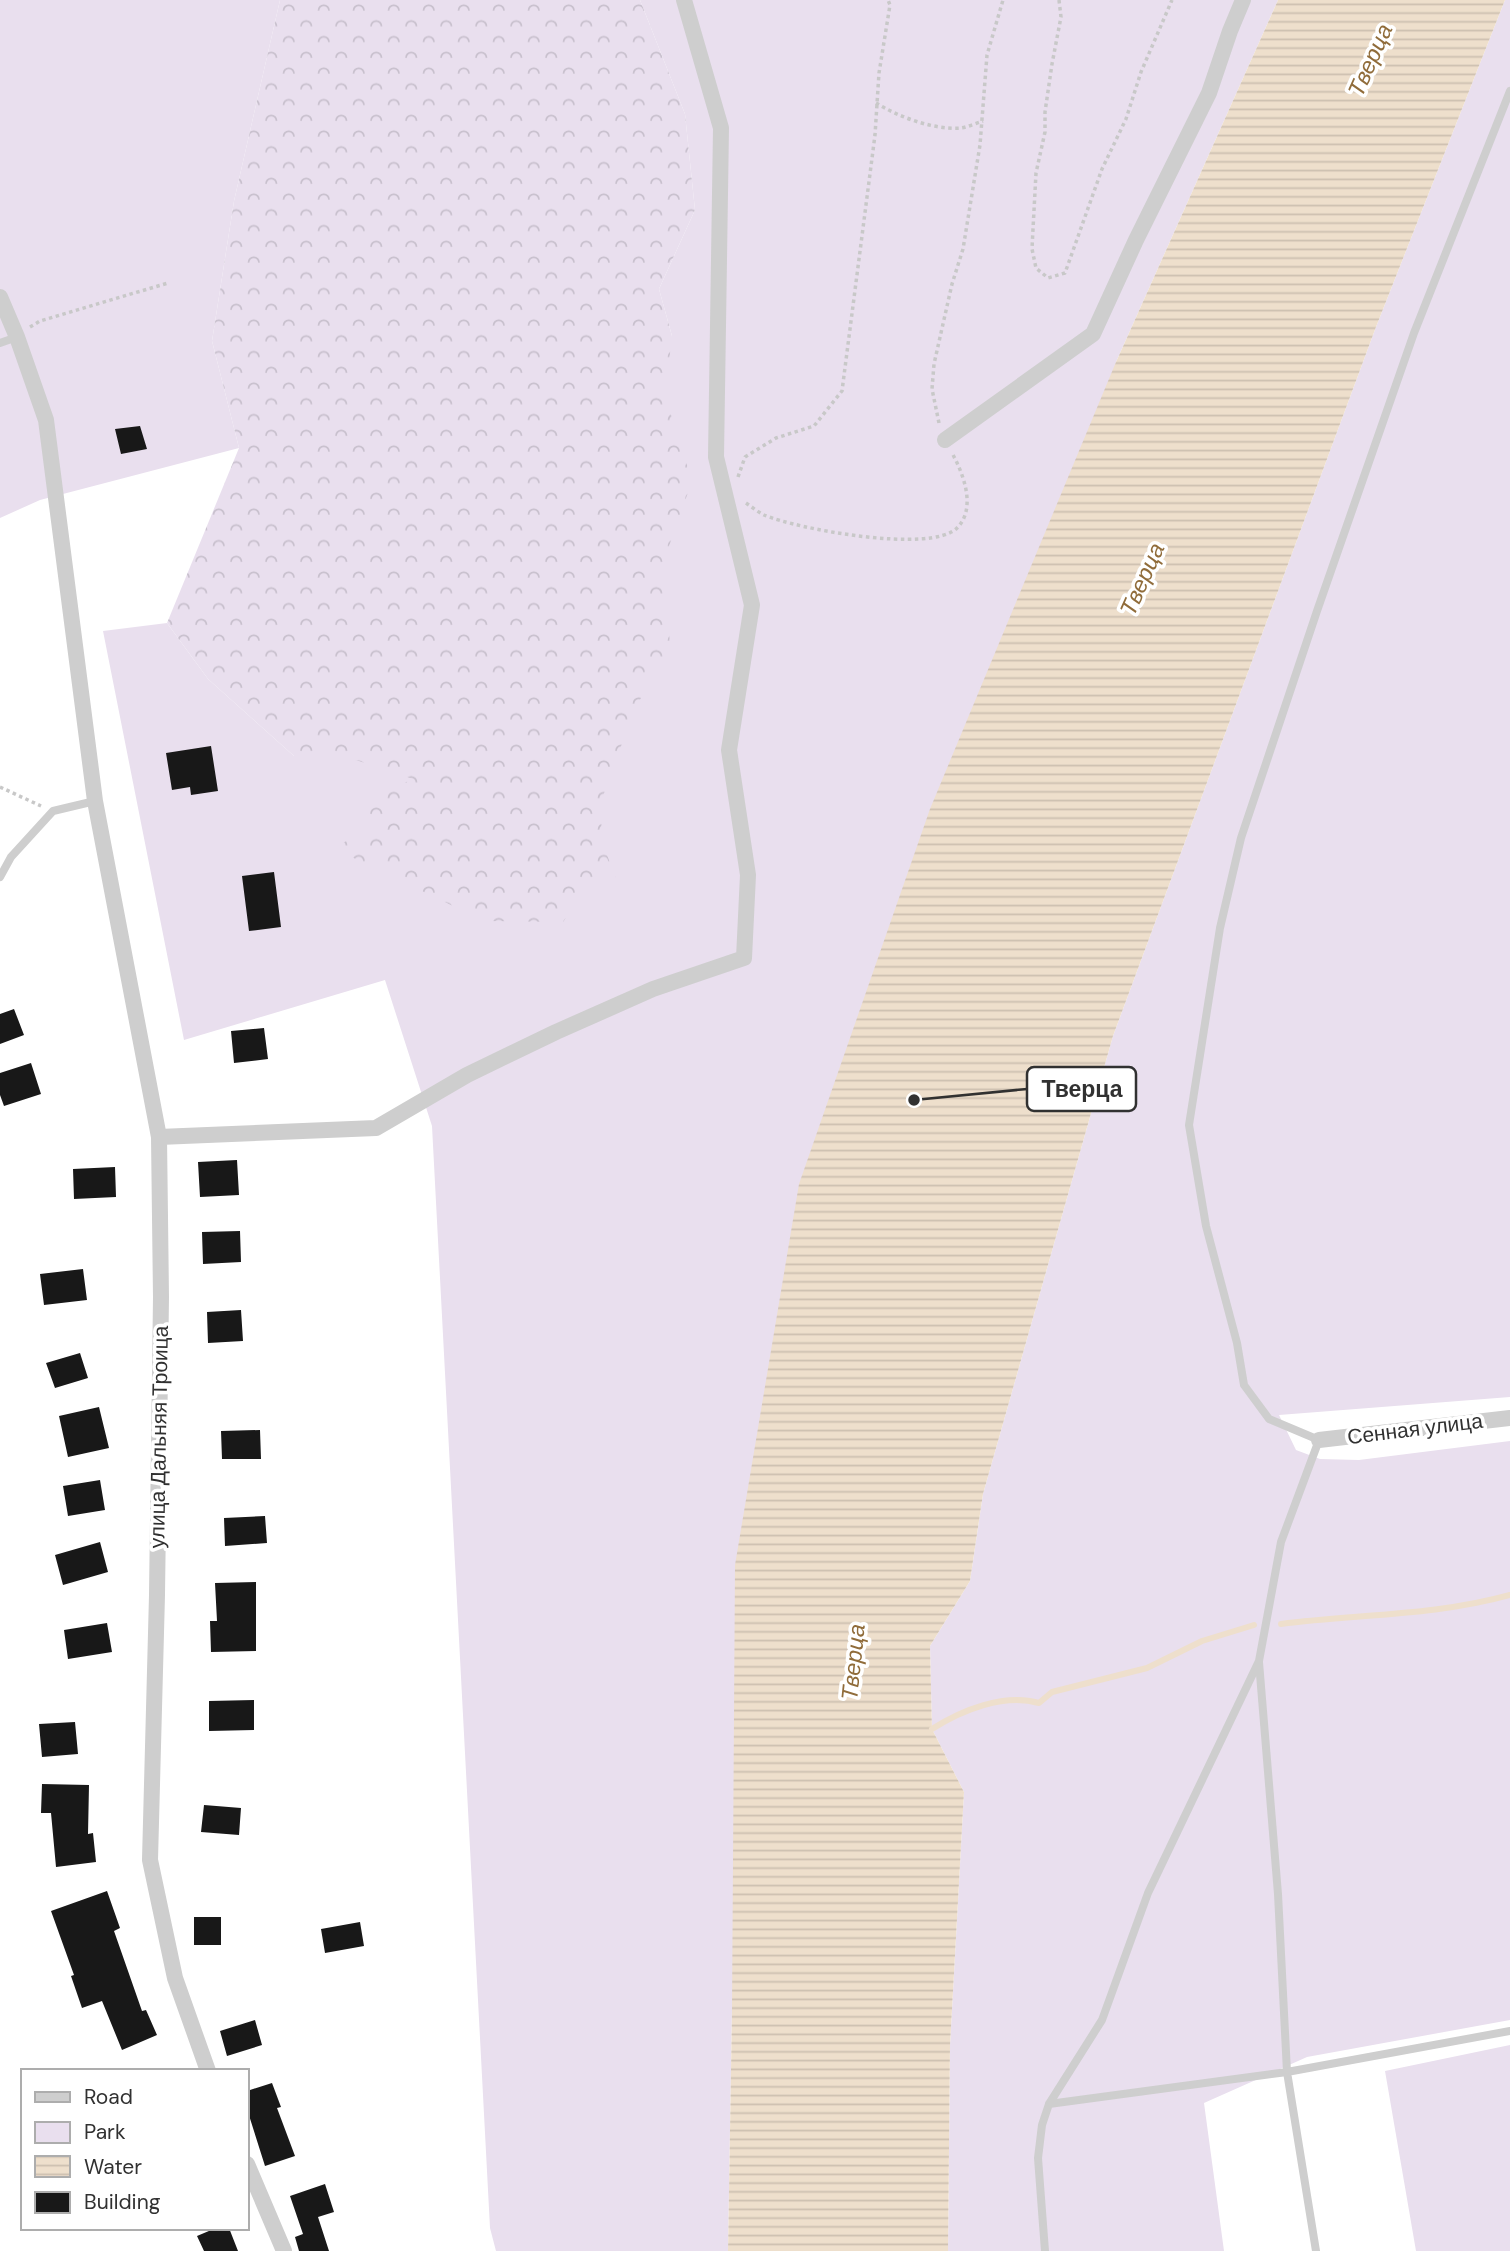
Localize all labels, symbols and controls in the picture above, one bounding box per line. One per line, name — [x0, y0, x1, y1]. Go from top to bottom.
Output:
water label: Тверца — [1341, 19, 1399, 101]
water label: Тверца — [1113, 538, 1171, 620]
callout: Тверца — [1027, 1067, 1136, 1111]
text: Тверца — [1041, 1074, 1123, 1104]
street label: улица Дальняя Троица — [143, 1325, 175, 1549]
street label: Сенная улица — [1346, 1407, 1485, 1451]
water label: Тверца — [834, 1622, 872, 1702]
legend — [21, 2069, 248, 2230]
text: Road — [84, 2083, 133, 2111]
text: Park — [84, 2118, 126, 2146]
text: Water — [84, 2153, 142, 2181]
text: Building — [84, 2188, 161, 2216]

